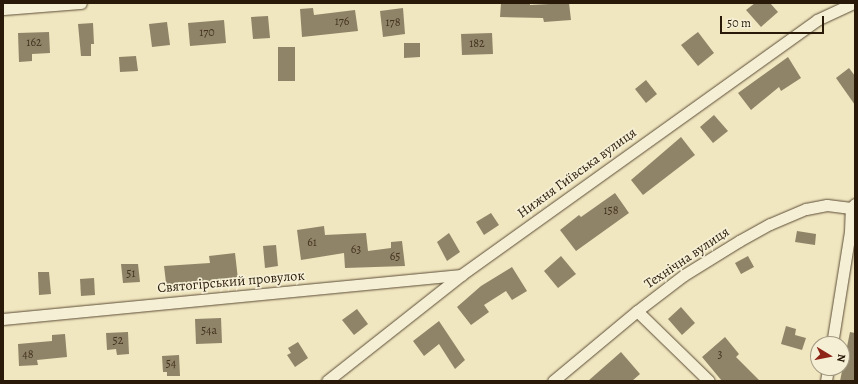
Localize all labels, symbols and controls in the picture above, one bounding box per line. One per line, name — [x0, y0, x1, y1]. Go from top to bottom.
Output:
scale bar — [722, 8, 826, 34]
house number: 176 — [335, 15, 349, 29]
text: 50 m — [727, 15, 751, 31]
house number: 178 — [386, 16, 400, 30]
house number: 170 — [199, 26, 215, 40]
house number: 162 — [26, 36, 42, 50]
house number: 182 — [469, 37, 485, 51]
street label: Нижня Гиївська вулиця — [514, 124, 640, 222]
house number: 158 — [603, 204, 619, 218]
street label: Технічна вулиця — [641, 223, 733, 293]
house number: 61 — [307, 236, 317, 250]
house number: 63 — [351, 243, 361, 257]
house number: 65 — [390, 250, 400, 264]
house number: 51 — [126, 267, 136, 281]
street label: Святогірський провулок — [157, 267, 305, 297]
house number: 54а — [201, 324, 217, 338]
house number: 52 — [113, 334, 123, 348]
north arrow — [810, 336, 850, 376]
house number: 48 — [22, 348, 34, 362]
house number: 3 — [718, 348, 722, 362]
text: N — [833, 353, 849, 363]
house number: 54 — [166, 357, 176, 371]

